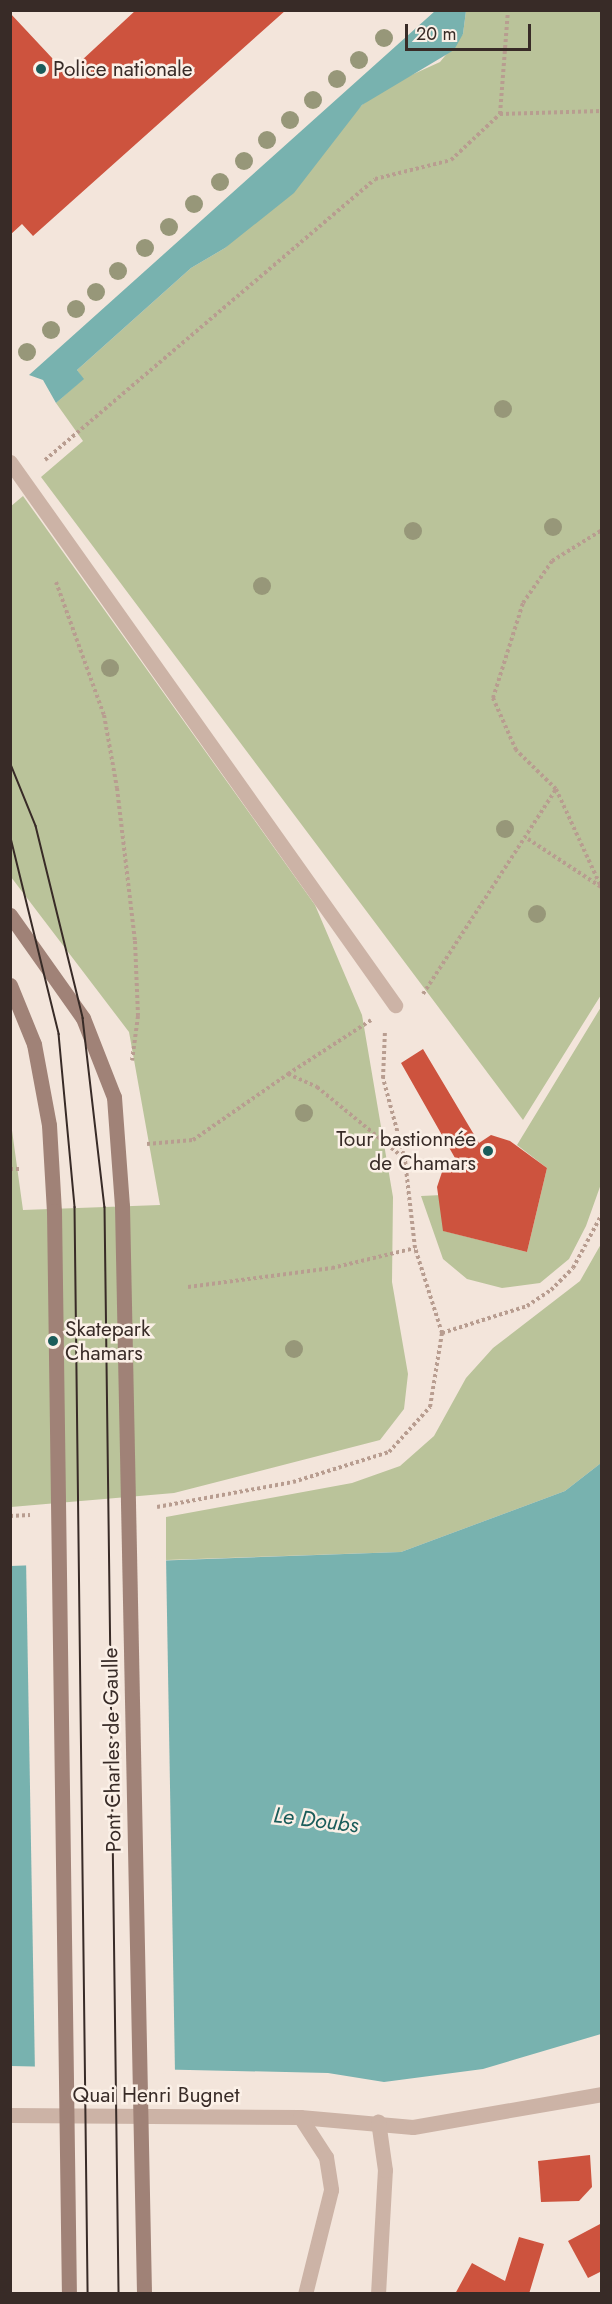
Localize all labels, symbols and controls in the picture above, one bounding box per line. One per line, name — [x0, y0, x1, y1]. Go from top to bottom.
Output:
scale bar — [408, 12, 534, 50]
text: 20 m — [416, 21, 456, 47]
place label: Police nationale — [53, 56, 193, 82]
marker: Police nationale — [34, 62, 48, 76]
place label: Tour bastionnée de Chamars — [336, 1126, 476, 1176]
marker: Tour bastionnée de Chamars — [481, 1144, 495, 1158]
place label: Skatepark Chamars — [65, 1316, 150, 1366]
marker: Skatepark Chamars — [46, 1334, 60, 1348]
street label: Pont Charles de Gaulle — [98, 1647, 126, 1853]
water label: Le Doubs — [272, 1802, 360, 1838]
street label: Quai Henri Bugnet — [73, 2082, 239, 2108]

